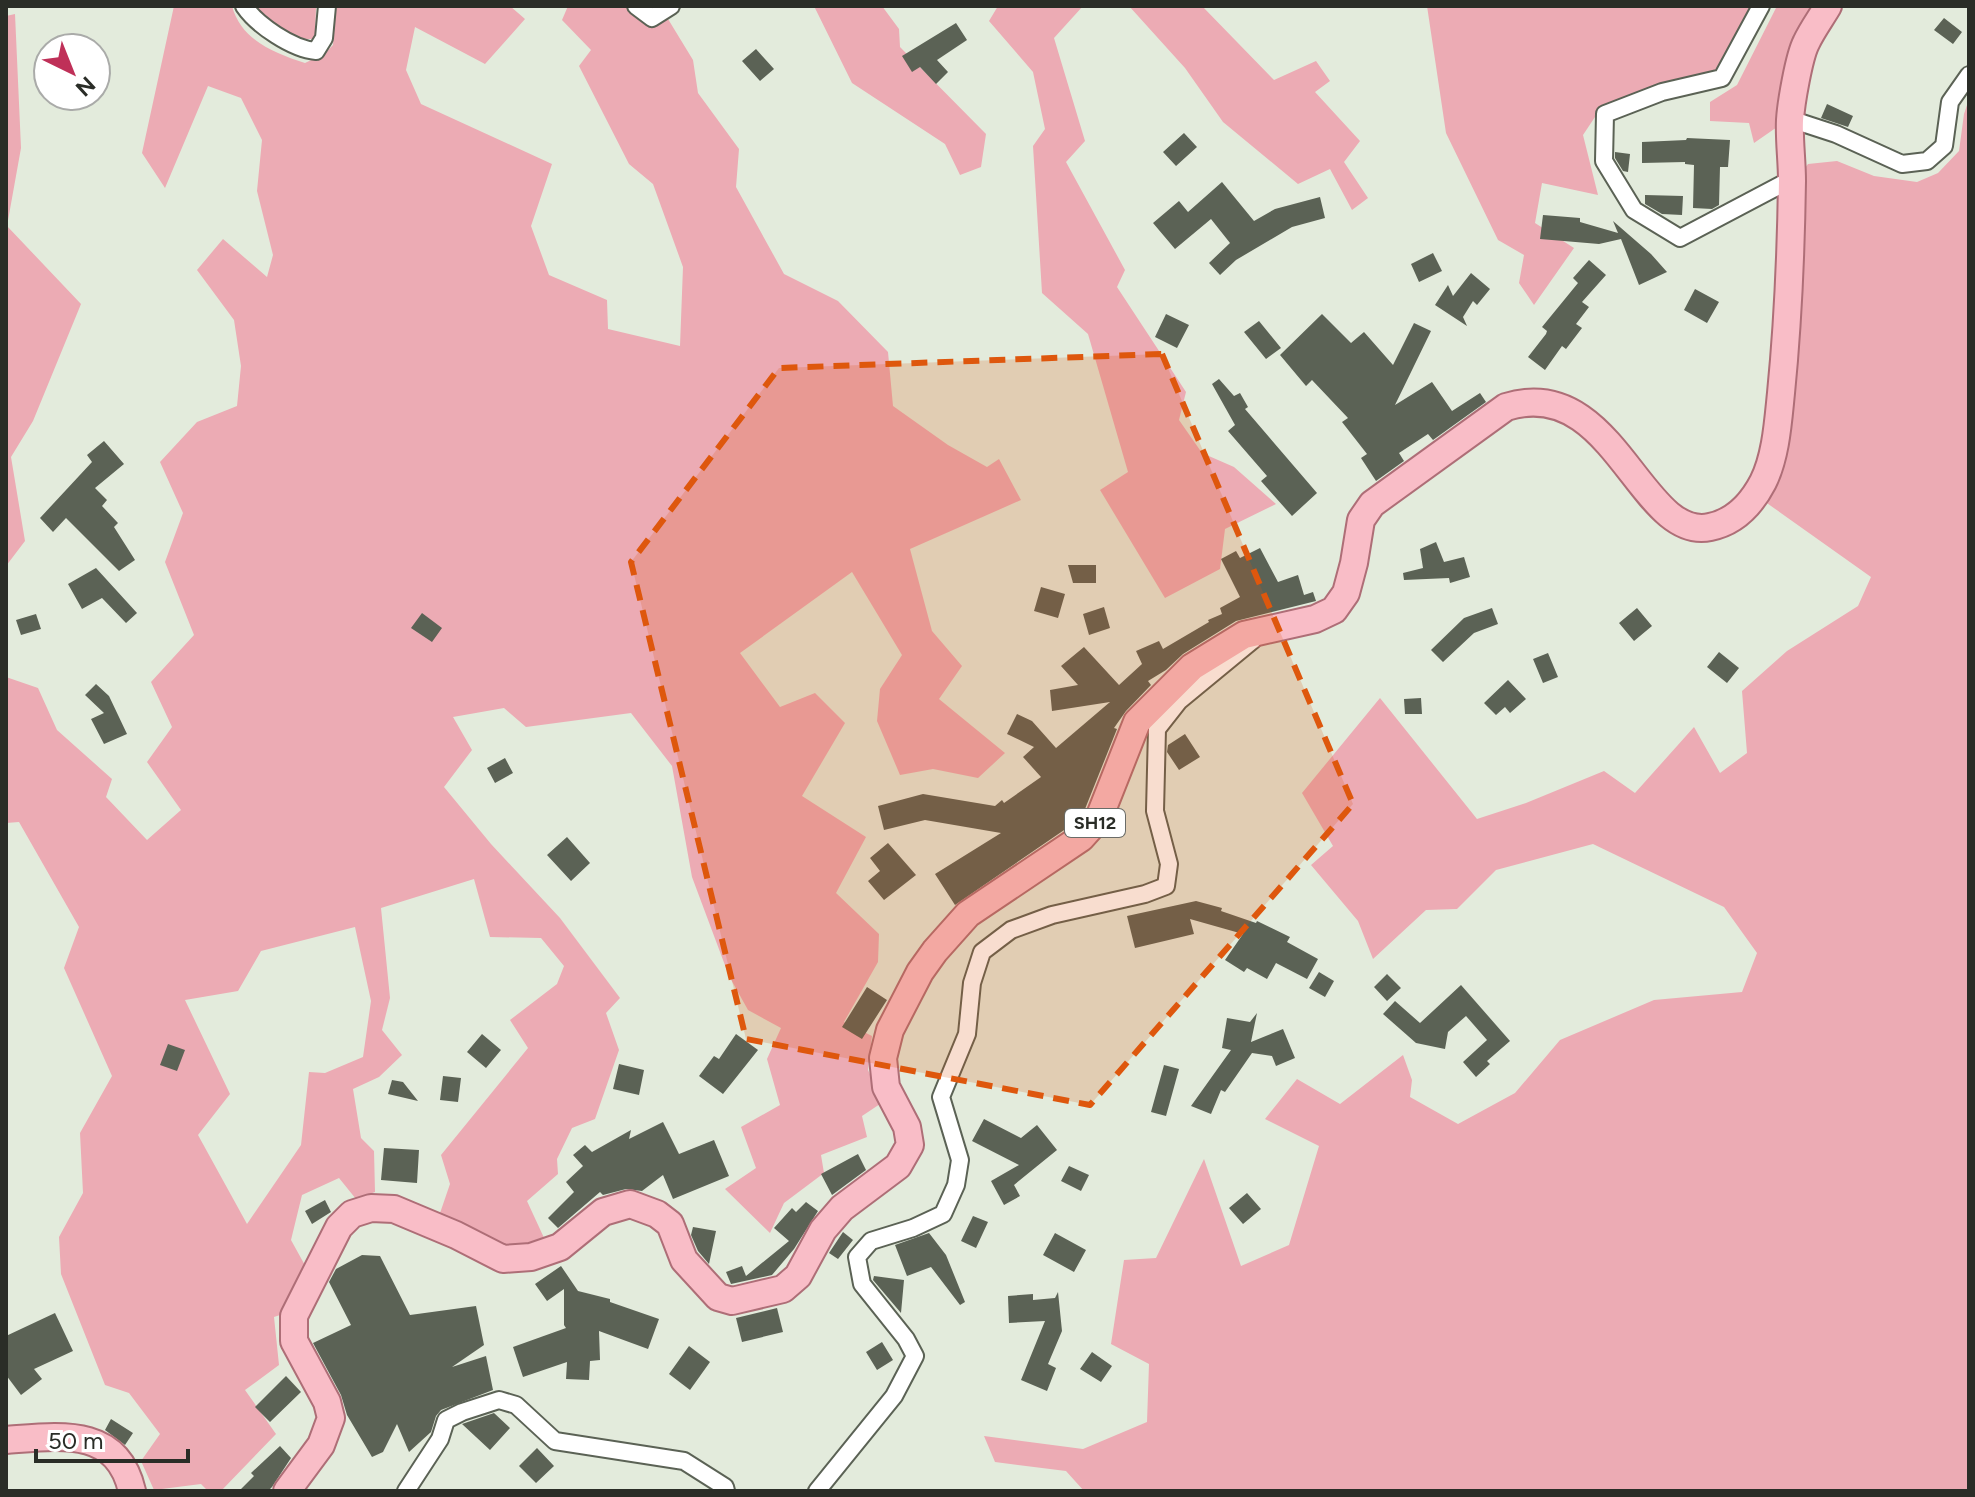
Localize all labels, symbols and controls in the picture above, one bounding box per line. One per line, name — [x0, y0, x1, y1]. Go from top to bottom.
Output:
north arrow — [32, 32, 112, 112]
text: N — [70, 71, 101, 102]
road number: SH12 — [1065, 809, 1125, 837]
scale bar — [36, 1413, 188, 1463]
text: 50 m — [48, 1426, 104, 1455]

